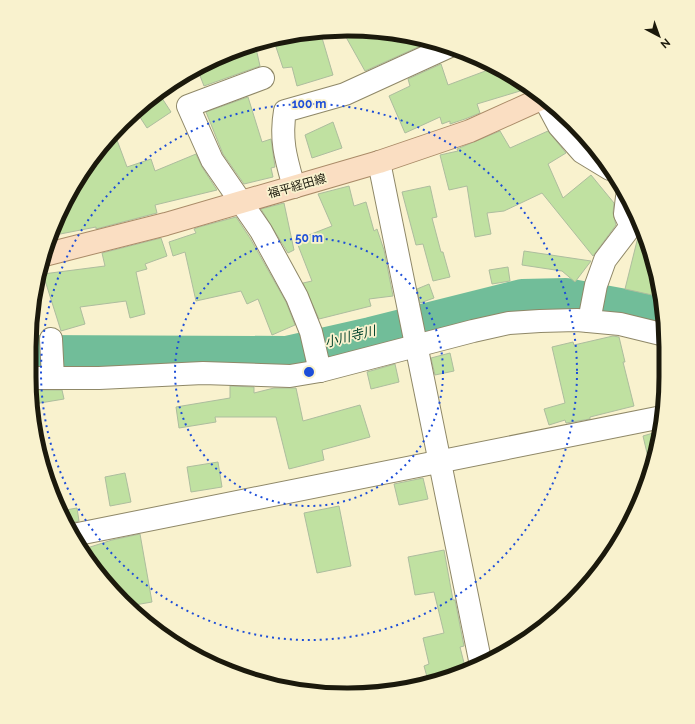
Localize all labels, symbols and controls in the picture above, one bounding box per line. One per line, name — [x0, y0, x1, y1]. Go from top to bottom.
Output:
north arrow — [639, 16, 679, 56]
text: N — [658, 36, 673, 51]
text: 100 m — [292, 97, 326, 111]
street label: 福平経田線 — [266, 171, 328, 201]
text: 50 m — [295, 231, 323, 245]
water label: 小川寺川 — [323, 322, 379, 350]
centre of rings — [302, 365, 316, 379]

